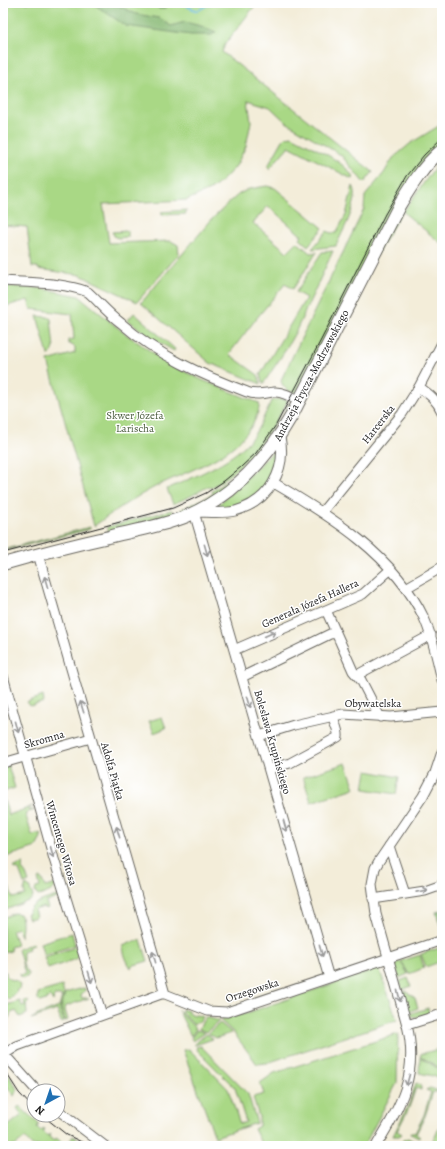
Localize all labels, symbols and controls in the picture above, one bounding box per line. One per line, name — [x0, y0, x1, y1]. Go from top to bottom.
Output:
street label: Andrzeja Frycza-Modrzewskiego — [270, 306, 353, 444]
street label: Harcerska — [358, 401, 399, 447]
park label: Skwer Józefa Larischa — [106, 408, 165, 436]
one-way arrow — [203, 543, 210, 556]
street label: Generała Józefa Hallera — [259, 575, 362, 632]
one-way arrow — [42, 576, 49, 589]
one-way arrow — [264, 630, 276, 638]
street label: Bolesława Krupińskiego — [250, 688, 295, 796]
one-way arrow — [246, 695, 253, 708]
street label: Obywatelska — [345, 696, 402, 711]
one-way arrow — [78, 701, 85, 714]
one-way arrow — [14, 721, 21, 734]
street label: Skromna — [22, 726, 67, 752]
street label: Adolfa Piątka — [97, 740, 128, 803]
street label: Wincentego Witosa — [42, 798, 81, 888]
one-way arrow — [282, 820, 289, 833]
one-way arrow — [114, 826, 121, 839]
one-way arrow — [49, 846, 57, 859]
one-way arrow — [415, 887, 428, 895]
one-way arrow — [318, 945, 326, 958]
one-way arrow — [150, 950, 157, 963]
one-way arrow — [87, 970, 94, 983]
street label: Orzegowska — [224, 975, 281, 1006]
one-way arrow — [396, 989, 403, 1002]
one-way arrow — [403, 1073, 411, 1086]
north arrow — [26, 1083, 66, 1123]
text: N — [32, 1102, 48, 1119]

